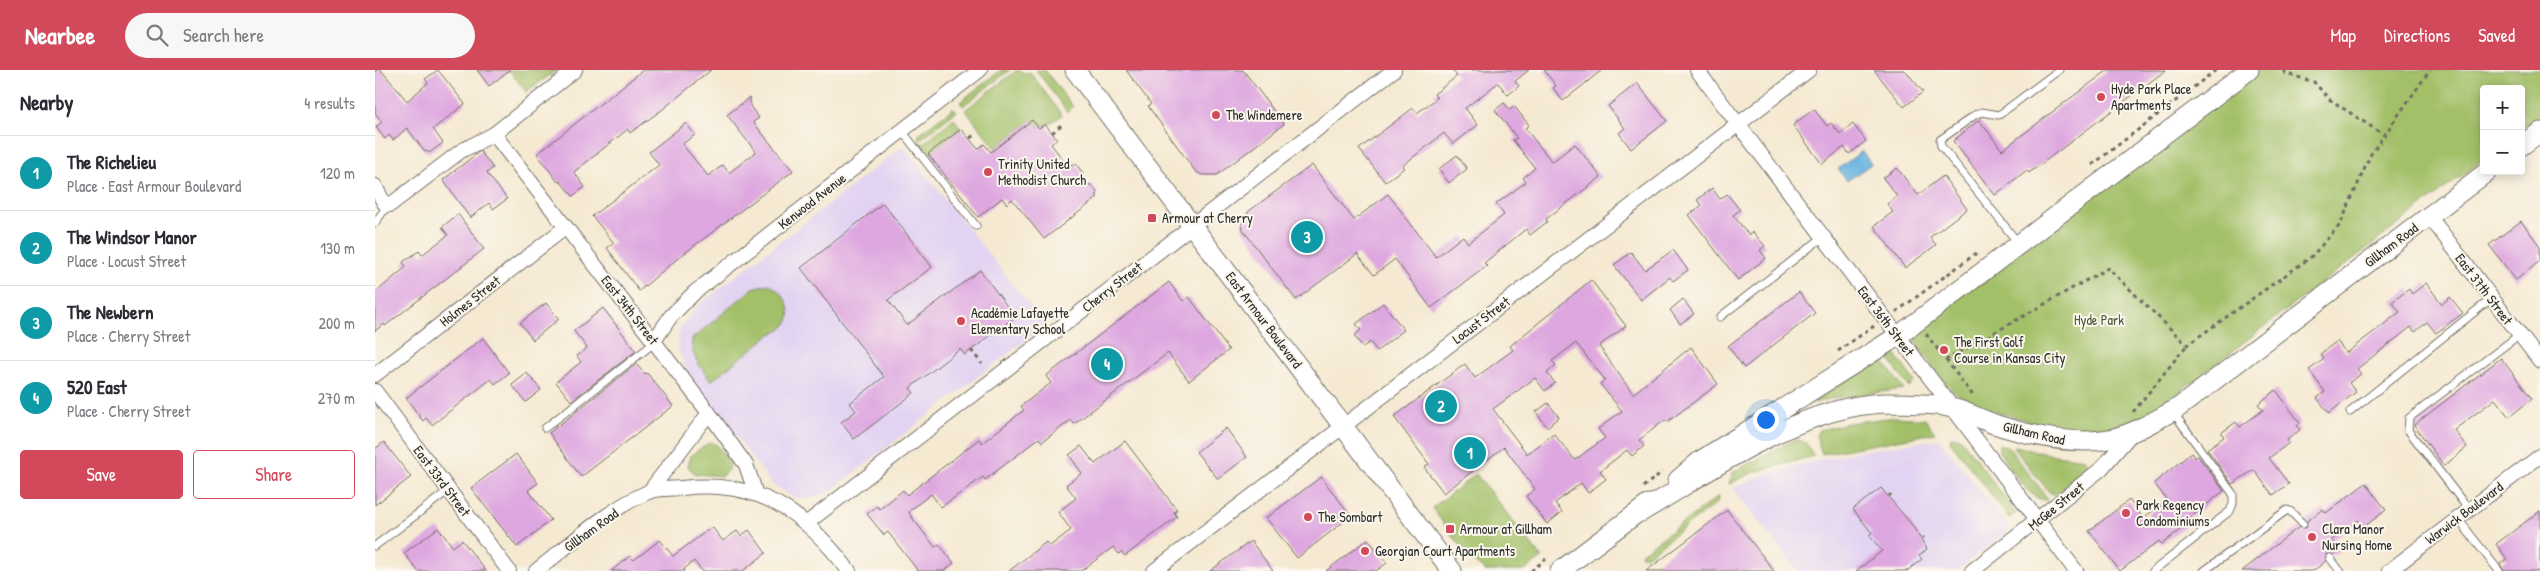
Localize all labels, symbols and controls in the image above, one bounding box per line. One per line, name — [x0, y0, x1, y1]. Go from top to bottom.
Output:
search box — [125, 13, 475, 58]
text: Nearbee — [25, 19, 95, 51]
icon: search — [143, 21, 171, 49]
text: Search here — [183, 22, 264, 48]
text: Map — [2331, 23, 2356, 48]
text: Directions — [2384, 23, 2450, 48]
text: Saved — [2478, 23, 2515, 48]
place label: Hyde Park Place Apartments — [2111, 79, 2192, 115]
map controls — [2480, 85, 2525, 175]
button: + — [2480, 85, 2525, 130]
text: Nearby — [20, 88, 73, 117]
marker: Hyde Park Place Apartments — [2095, 91, 2107, 103]
text: 4 results — [304, 92, 355, 114]
place label: The Windemere — [1226, 105, 1303, 124]
marker: The Windemere — [1210, 109, 1222, 121]
button: − — [2480, 130, 2525, 175]
text: The Richelieu — [67, 149, 156, 175]
place label: Trinity United Methodist Church — [998, 154, 1086, 189]
text: 1 — [33, 162, 39, 184]
text: 120 m — [320, 162, 355, 184]
marker: Trinity United Methodist Church — [982, 166, 994, 178]
street label: Kenwood Avenue — [774, 168, 850, 233]
text: Place · East Armour Boulevard — [67, 175, 241, 197]
place label: Armour at Cherry — [1162, 208, 1253, 228]
marker: Armour at Cherry — [1146, 212, 1158, 224]
pin: 3 — [1291, 218, 1323, 256]
street label: Gillham Road — [2360, 218, 2422, 271]
text: The Windsor Manor — [67, 224, 197, 250]
text: 2 — [32, 237, 40, 259]
text: 130 m — [320, 237, 355, 259]
street label: East 37th Street — [2451, 249, 2518, 328]
text: Place · Locust Street — [67, 250, 186, 272]
street label: Cherry Street — [1078, 257, 1147, 317]
street label: East Armour Boulevard — [1222, 268, 1307, 372]
street label: Holmes Street — [435, 271, 504, 330]
street label: East 34th Street — [597, 271, 664, 348]
street label: East 36th Street — [1854, 282, 1919, 360]
street label: Locust Street — [1448, 291, 1514, 348]
text: The Newbern — [67, 299, 154, 325]
place label: Académie Lafayette Elementary School — [971, 303, 1070, 339]
park label: Hyde Park — [2074, 310, 2124, 330]
text: 3 — [32, 312, 40, 334]
text: 200 m — [319, 312, 355, 334]
marker: Académie Lafayette Elementary School — [955, 315, 967, 327]
text: Place · Cherry Street — [67, 325, 190, 347]
place label: The First Golf Course in Kansas City — [1954, 332, 2065, 368]
marker: The First Golf Course in Kansas City — [1938, 344, 1950, 356]
pin: 4 — [1091, 345, 1123, 383]
text: 520 East — [67, 374, 127, 400]
text: 4 — [33, 387, 39, 409]
text: 270 m — [318, 387, 355, 409]
pin: 2 — [1425, 387, 1457, 425]
text: Place · Cherry Street — [67, 400, 190, 422]
your location — [1753, 407, 1779, 433]
street label: Gillham Road — [2001, 416, 2067, 449]
pin: 1 — [1454, 434, 1486, 472]
street label: East 33rd Street — [409, 441, 475, 520]
button: Save — [20, 450, 183, 499]
button: Share — [193, 450, 355, 499]
street label: McGee Street — [2023, 477, 2088, 534]
street label: Warwick Boulevard — [2421, 477, 2507, 548]
place label: Park Regency Condominiums — [2136, 495, 2209, 530]
street label: Gillham Road — [560, 503, 622, 556]
place label: The Sombart — [1318, 507, 1382, 526]
marker: Park Regency Condominiums — [2120, 507, 2132, 519]
marker: The Sombart — [1302, 511, 1314, 523]
place label: Armour at Gillham — [1460, 519, 1552, 538]
place label: Clara Manor Nursing Home — [2322, 519, 2392, 555]
marker: Armour at Gillham — [1444, 523, 1456, 535]
marker: Clara Manor Nursing Home — [2306, 531, 2318, 543]
place label: Georgian Court Apartments — [1375, 541, 1515, 561]
marker: Georgian Court Apartments — [1359, 545, 1371, 557]

